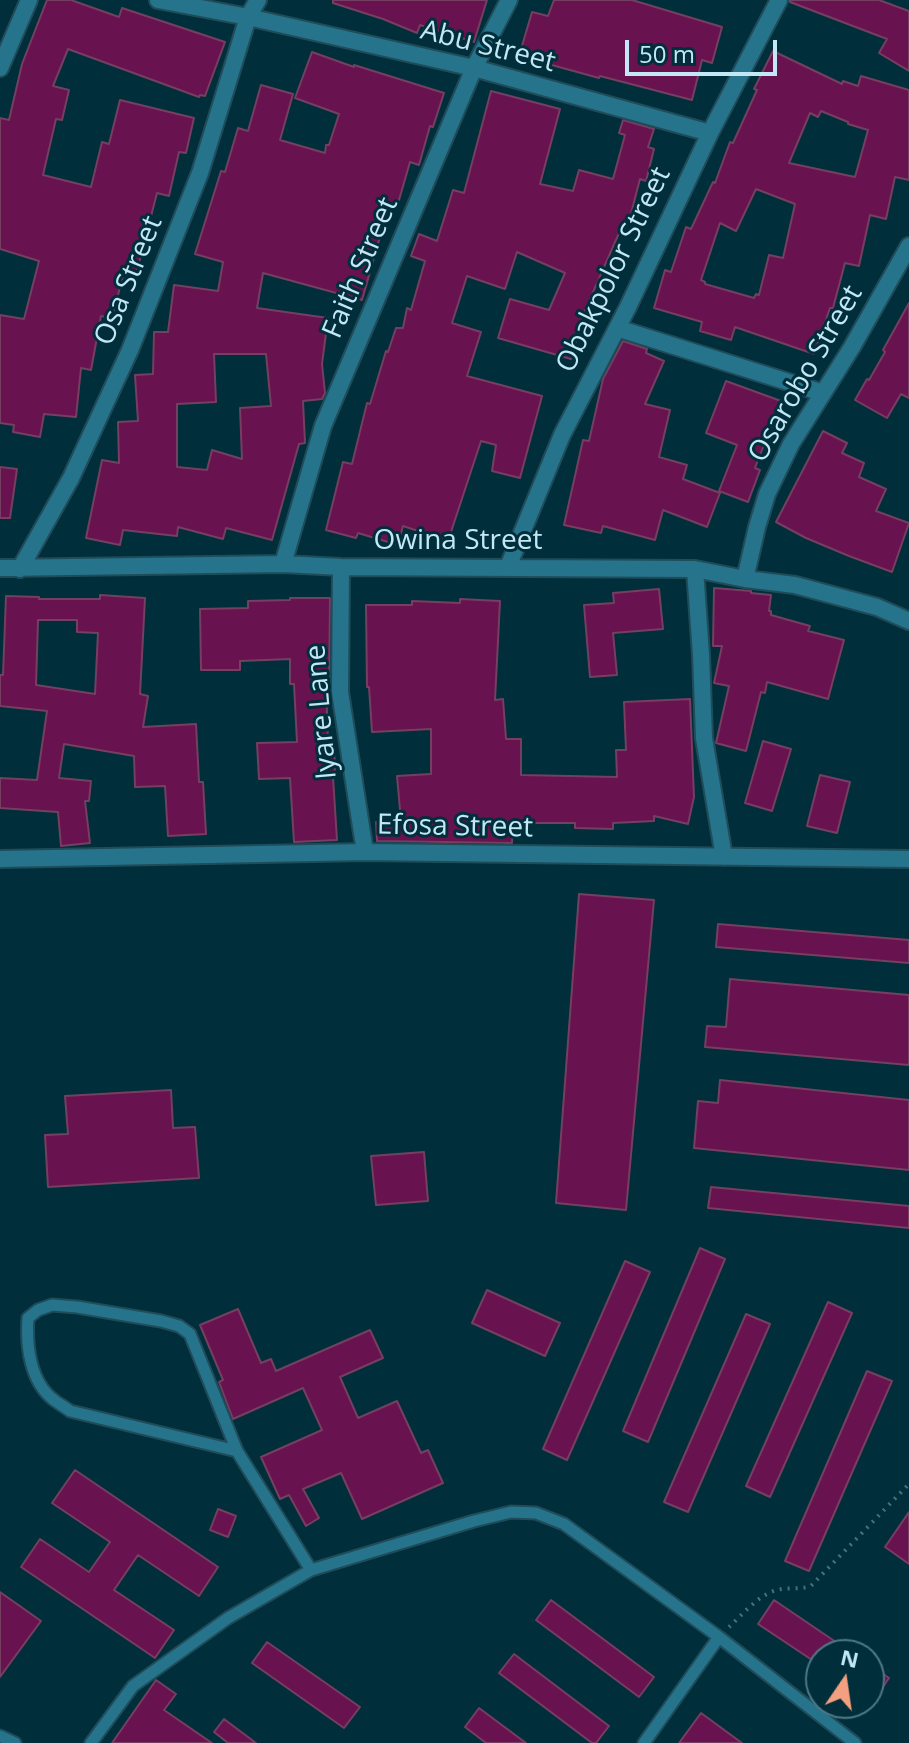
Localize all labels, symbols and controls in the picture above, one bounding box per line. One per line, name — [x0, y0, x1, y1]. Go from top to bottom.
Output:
street label: Abu Street — [417, 14, 559, 80]
scale bar — [629, 24, 781, 74]
text: 50 m — [639, 37, 695, 70]
street label: Obakpolor Street — [550, 162, 678, 378]
street label: Faith Street — [316, 193, 406, 343]
street label: Osa Street — [88, 212, 170, 350]
street label: Osarobo Street — [742, 280, 870, 468]
street label: Owina Street — [374, 524, 542, 558]
street label: Iyare Lane — [299, 643, 345, 781]
street label: Efosa Street — [377, 809, 533, 845]
north arrow — [805, 1639, 885, 1719]
text: N — [838, 1641, 862, 1674]

